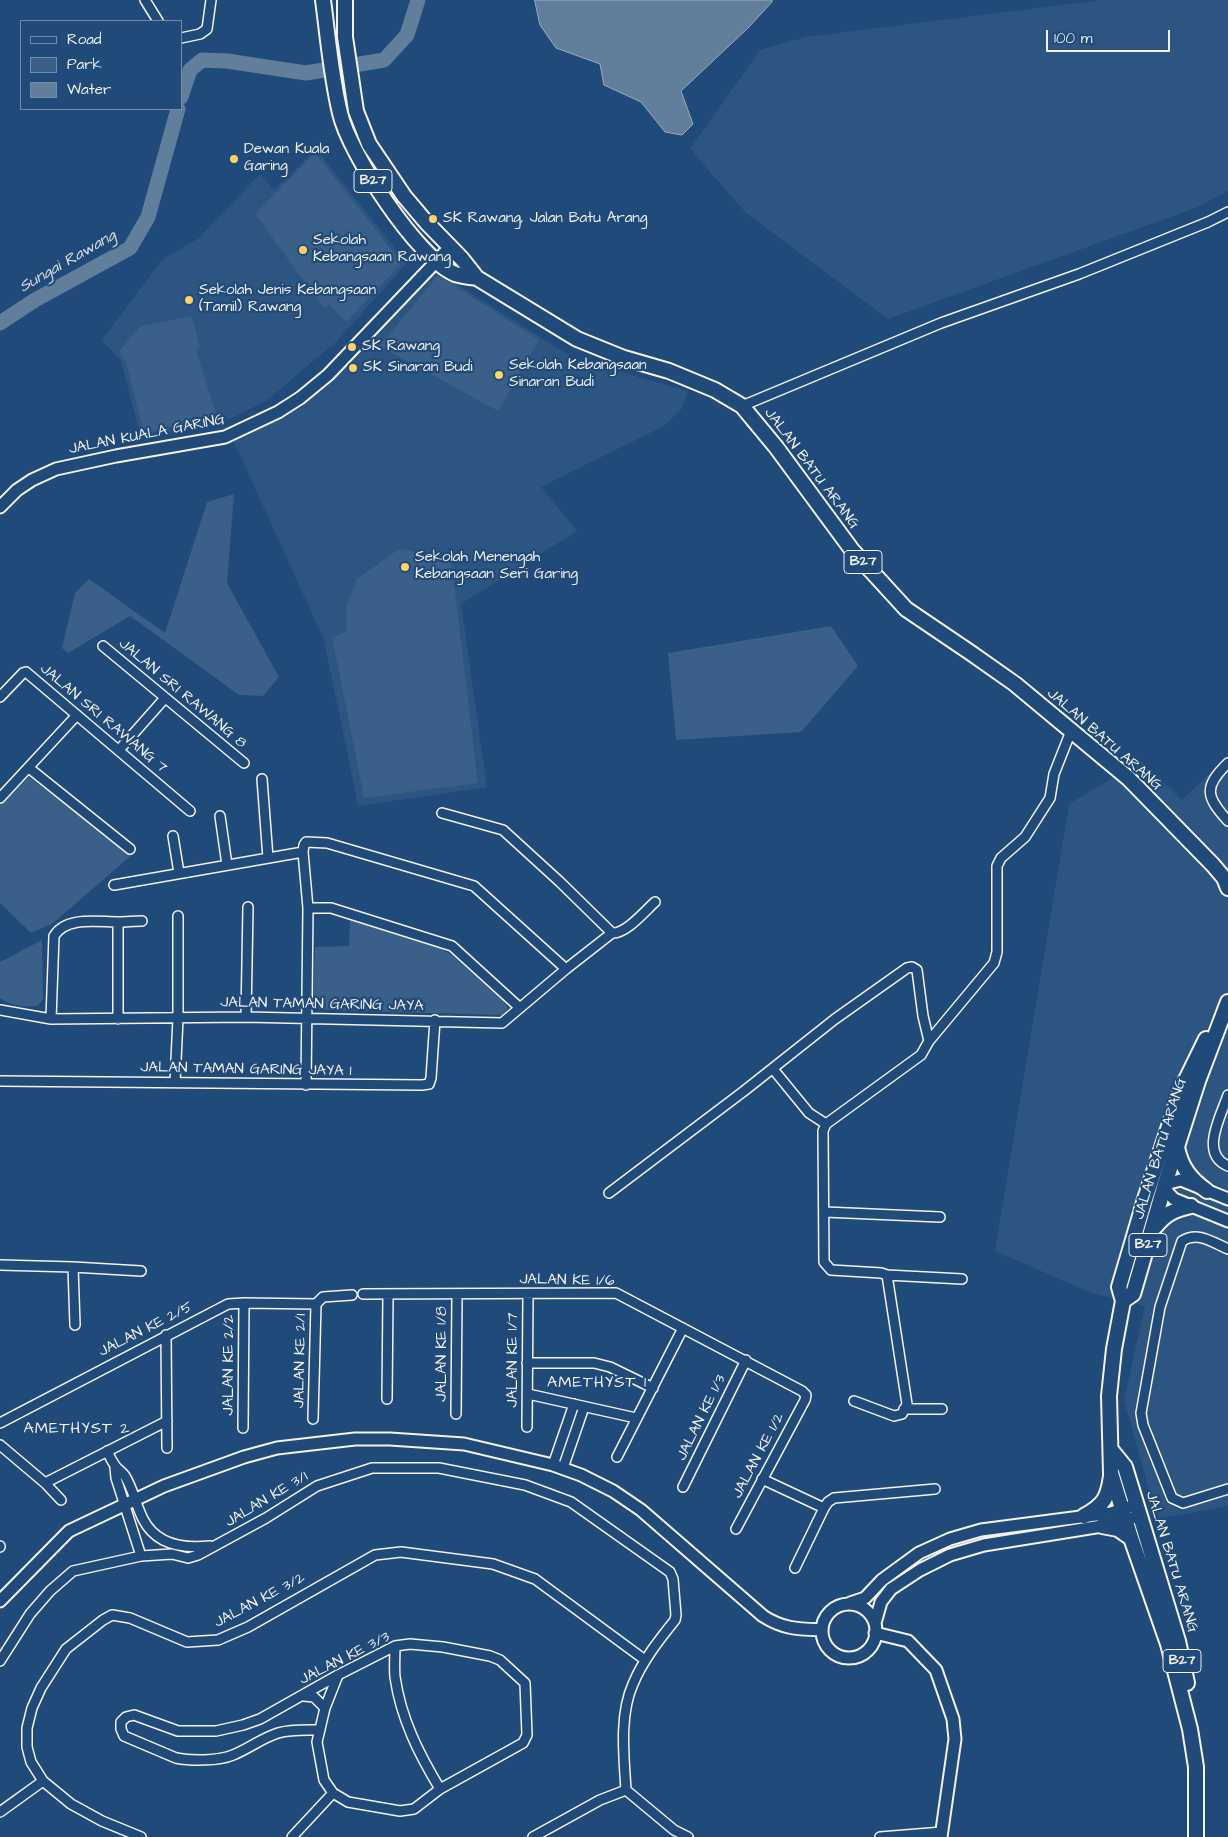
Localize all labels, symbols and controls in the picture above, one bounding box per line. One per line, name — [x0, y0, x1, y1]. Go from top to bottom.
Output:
legend — [20, 20, 182, 110]
scale bar — [1048, 20, 1172, 52]
text: 100 m — [1054, 28, 1093, 49]
text: Road — [67, 29, 101, 50]
text: Park — [67, 54, 102, 75]
text: Water — [67, 79, 111, 100]
place label: Dewan Kuala Garing — [244, 141, 329, 176]
marker: Dewan Kuala Garing — [228, 153, 240, 165]
road number: B27 — [354, 170, 392, 192]
place label: SK Rawang, Jalan Batu Arang — [443, 210, 648, 228]
marker: SK Rawang, Jalan Batu Arang — [427, 213, 439, 225]
water label: Sungai Rawang — [16, 227, 120, 297]
place label: Sekolah Kebangsaan Rawang — [313, 232, 451, 267]
marker: Sekolah Kebangsaan Rawang — [297, 244, 309, 256]
place label: Sekolah Jenis Kebangsaan (Tamil) Rawang — [199, 282, 376, 317]
marker: Sekolah Jenis Kebangsaan (Tamil) Rawang — [183, 294, 195, 306]
place label: SK Rawang — [362, 338, 440, 356]
marker: SK Rawang — [346, 341, 358, 353]
place label: Sekolah Kebangsaan Sinaran Budi — [509, 357, 647, 392]
place label: SK Sinaran Budi — [363, 359, 472, 377]
marker: SK Sinaran Budi — [347, 362, 359, 374]
marker: Sekolah Kebangsaan Sinaran Budi — [493, 369, 505, 381]
street label: JALAN BATU ARANG — [760, 405, 862, 533]
street label: JALAN KUALA GARING — [67, 411, 227, 459]
place label: Sekolah Menengah Kebangsaan Seri Garing — [415, 549, 578, 584]
road number: B27 — [844, 550, 882, 574]
marker: Sekolah Menengah Kebangsaan Seri Garing — [399, 561, 411, 573]
street label: JALAN SRI RAWANG 8 — [115, 635, 249, 753]
street label: JALAN SRI RAWANG 7 — [36, 660, 170, 778]
street label: JALAN BATU ARANG — [1043, 685, 1165, 795]
street label: JALAN TAMAN GARING JAYA — [220, 994, 424, 1016]
street label: JALAN TAMAN GARING JAYA 1 — [140, 1059, 352, 1081]
street label: JALAN BATU ARANG — [1131, 1076, 1191, 1222]
road number: B27 — [1129, 1234, 1167, 1256]
street label: JALAN KE 1/6 — [519, 1271, 615, 1291]
street label: JALAN KE 2/5 — [96, 1299, 196, 1361]
street label: JALAN KE 1/8 — [434, 1306, 452, 1402]
street label: JALAN KE 1/7 — [505, 1313, 523, 1407]
street label: JALAN KE 2/1 — [291, 1314, 311, 1408]
street label: JALAN KE 2/2 — [221, 1315, 239, 1415]
street label: JALAN KE 1/3 — [673, 1372, 731, 1464]
district label: AMETHYST 1 — [546, 1374, 648, 1394]
street label: JALAN KE 1/2 — [729, 1410, 789, 1502]
district label: AMETHYST 2 — [22, 1420, 132, 1440]
street label: JALAN KE 3/1 — [222, 1468, 312, 1532]
street label: JALAN BATU ARANG — [1141, 1489, 1201, 1635]
street label: JALAN KE 3/2 — [212, 1570, 308, 1632]
street label: JALAN KE 3/3 — [297, 1629, 393, 1689]
road number: B27 — [1163, 1650, 1201, 1672]

